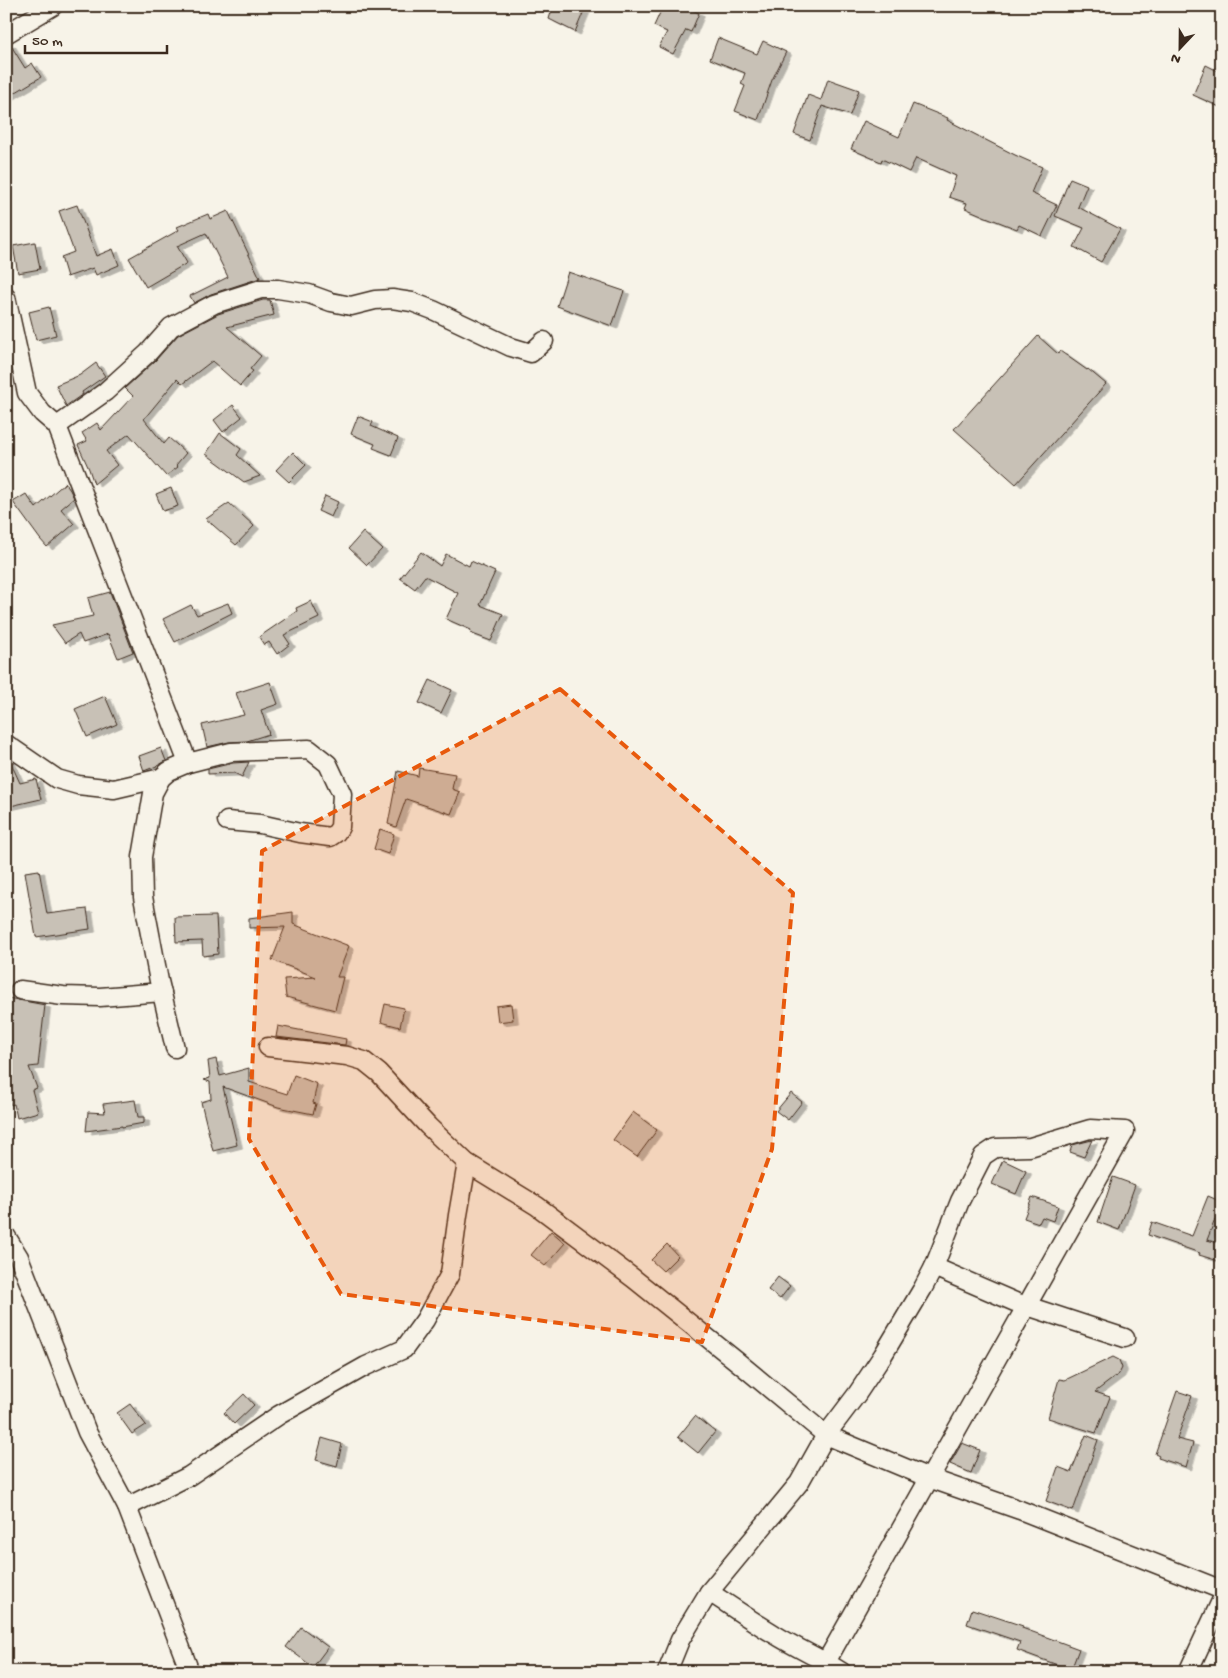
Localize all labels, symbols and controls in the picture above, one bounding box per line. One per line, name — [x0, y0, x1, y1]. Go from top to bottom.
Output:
scale bar — [25, 22, 168, 54]
north arrow — [1156, 22, 1206, 72]
text: 50 m — [32, 33, 63, 51]
text: N — [1169, 48, 1183, 67]

